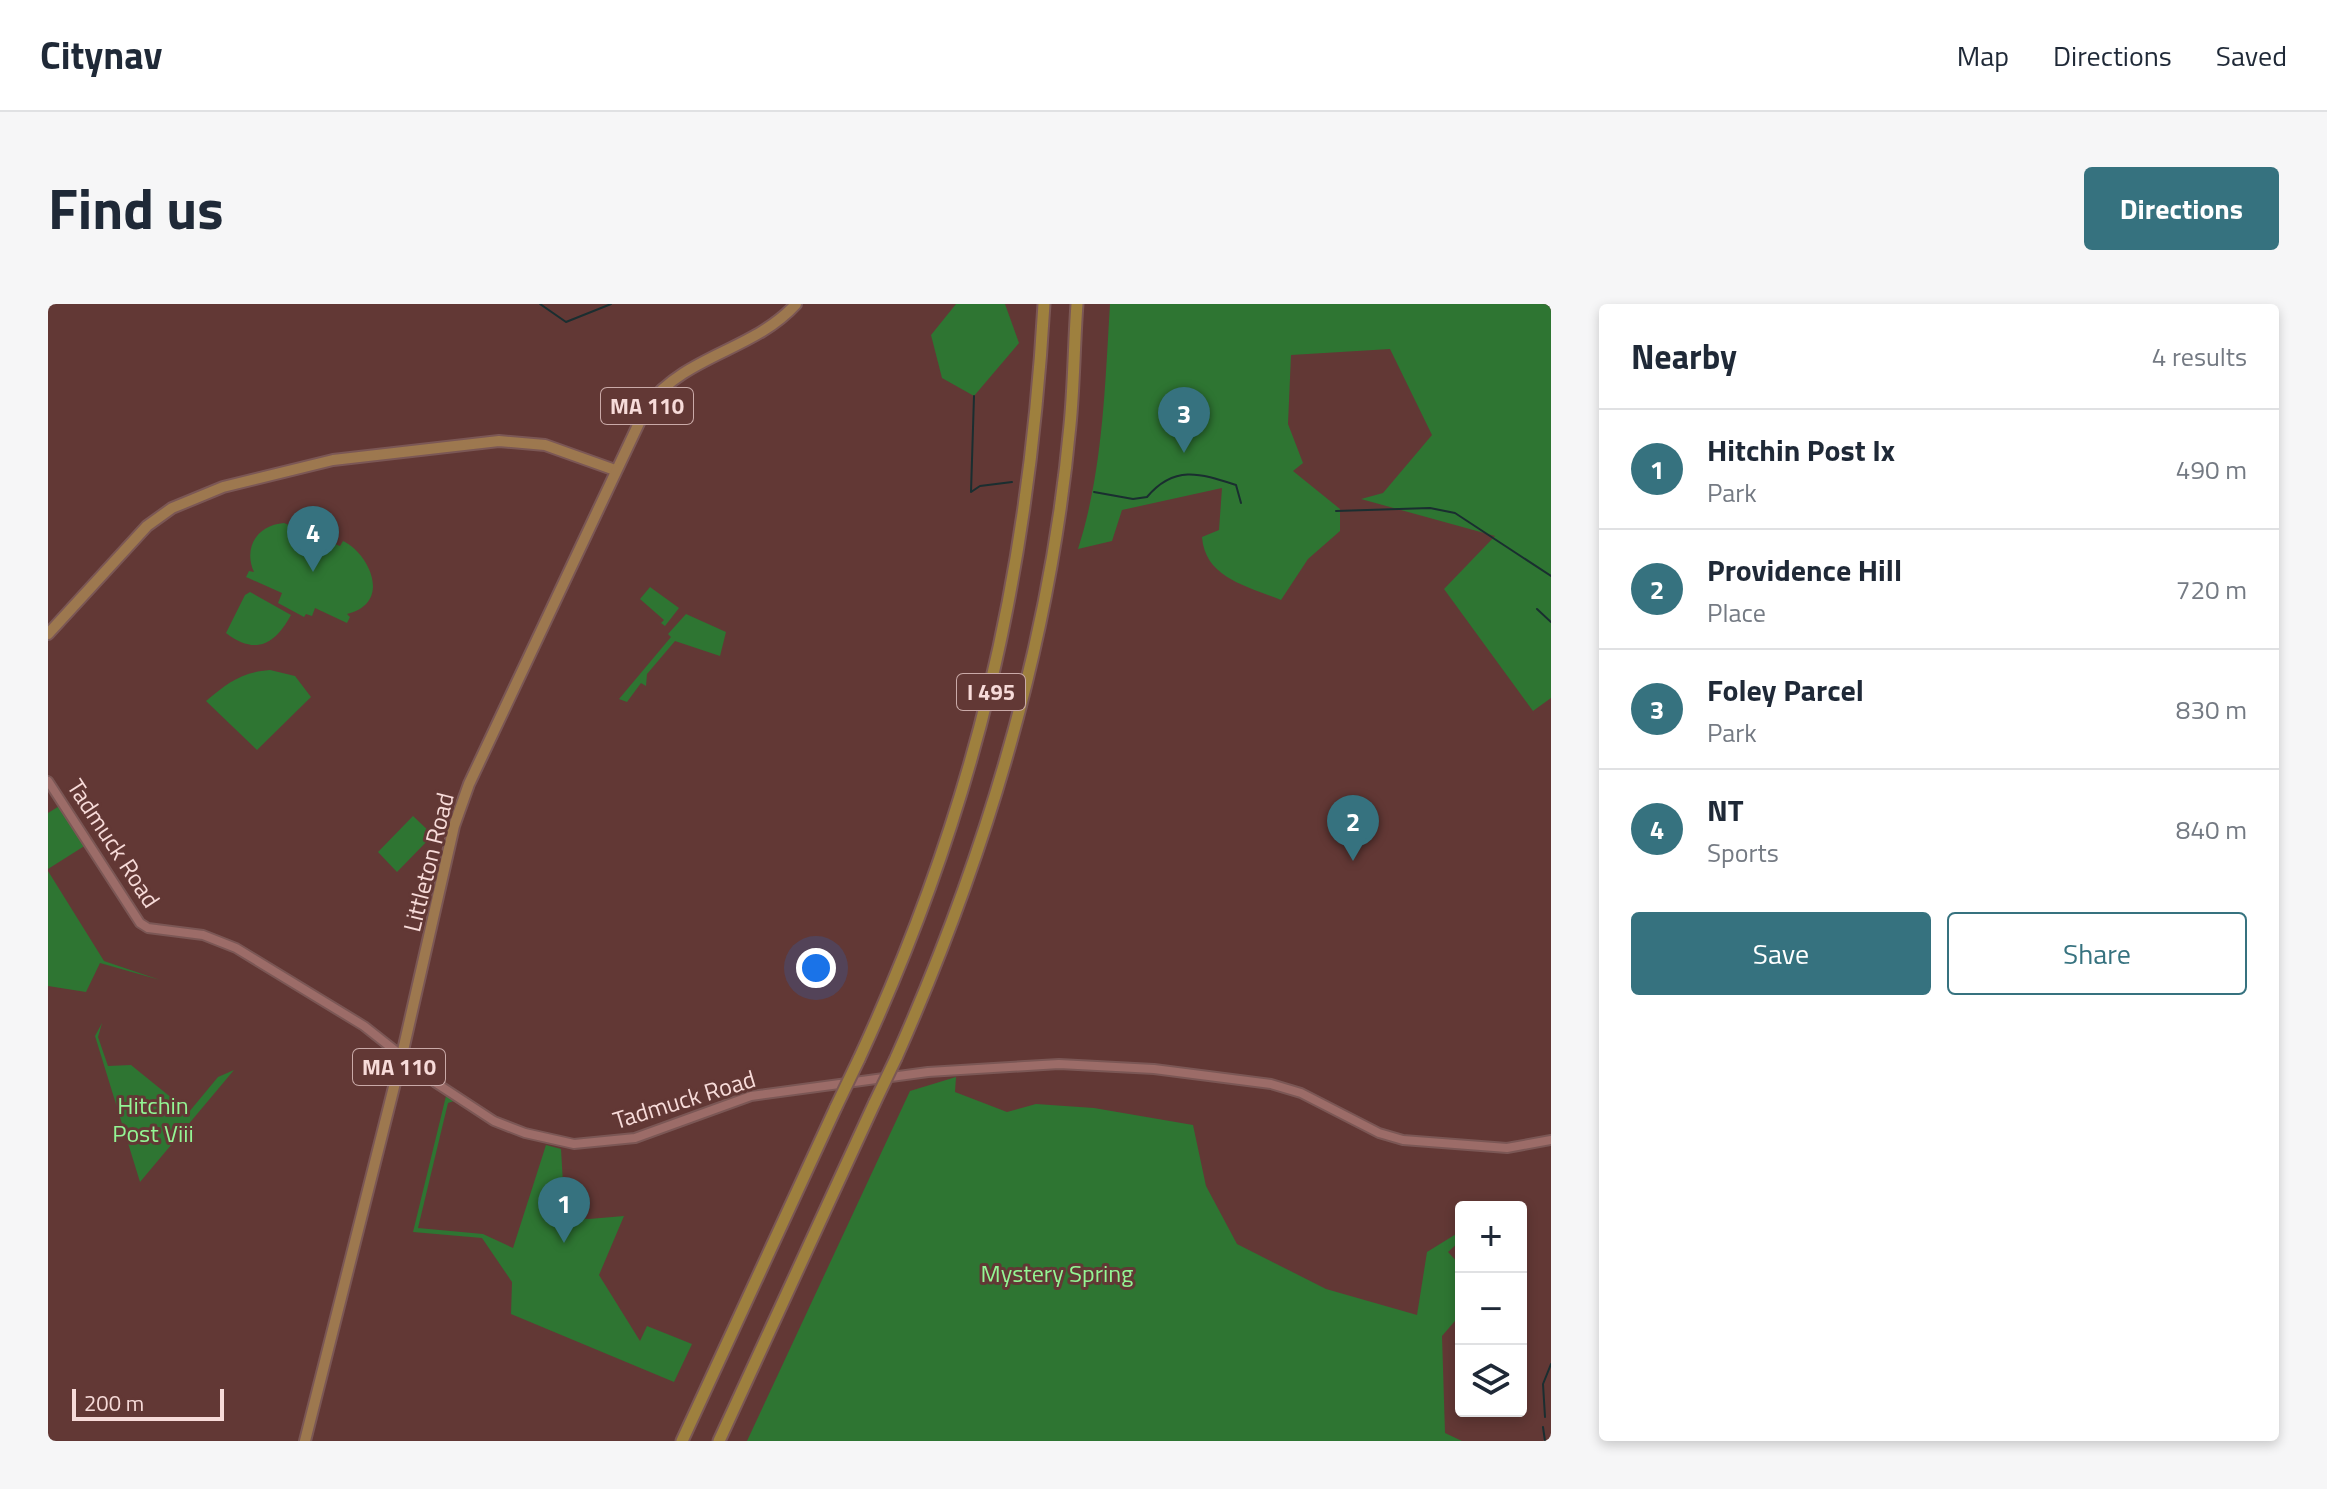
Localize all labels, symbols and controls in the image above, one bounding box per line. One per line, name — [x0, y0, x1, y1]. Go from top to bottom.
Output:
text: Citynav — [40, 26, 162, 84]
text: Map — [1957, 34, 2009, 77]
text: Directions — [2053, 34, 2172, 77]
text: Saved — [2216, 34, 2287, 77]
text: Find us — [48, 166, 224, 251]
button: Directions — [2084, 167, 2279, 250]
text: Nearby — [1631, 330, 1737, 382]
text: 4 results — [2152, 337, 2247, 376]
pin: 3 — [1158, 387, 1210, 453]
road number: MA 110 — [601, 388, 693, 424]
text: Hitchin Post Ix — [1707, 427, 1895, 473]
text: 1 — [1650, 450, 1664, 489]
text: 490 m — [2176, 450, 2247, 489]
text: Park — [1707, 473, 1757, 512]
pin: 4 — [287, 506, 339, 572]
text: Providence Hill — [1707, 547, 1902, 593]
text: 2 — [1650, 570, 1664, 609]
text: 720 m — [2176, 570, 2247, 609]
text: Place — [1707, 593, 1766, 632]
text: Foley Parcel — [1707, 667, 1864, 713]
road number: I 495 — [957, 674, 1025, 710]
text: 3 — [1650, 690, 1664, 729]
text: 830 m — [2176, 690, 2247, 729]
text: Park — [1707, 713, 1757, 752]
street label: Tadmuck Road — [59, 771, 169, 915]
text: NT — [1707, 787, 1744, 833]
street label: Littleton Road — [393, 789, 463, 935]
pin: 2 — [1327, 795, 1379, 861]
text: 4 — [1650, 810, 1664, 849]
text: 840 m — [2176, 810, 2247, 849]
text: Sports — [1707, 833, 1779, 872]
button: Save — [1631, 912, 1931, 995]
button: Share — [1947, 912, 2247, 995]
your location — [796, 948, 836, 988]
road number: MA 110 — [353, 1049, 445, 1085]
street label: Tadmuck Road — [608, 1060, 760, 1138]
park label: Hitchin Post Viii — [112, 1087, 194, 1151]
pin: 1 — [538, 1177, 590, 1243]
map controls — [1455, 1201, 1527, 1417]
button: + — [1455, 1201, 1527, 1273]
park label: Mystery Spring — [981, 1255, 1133, 1291]
button: − — [1455, 1273, 1527, 1345]
button: layers — [1455, 1345, 1527, 1417]
scale bar — [72, 1385, 224, 1421]
text: 200 m — [84, 1386, 144, 1420]

